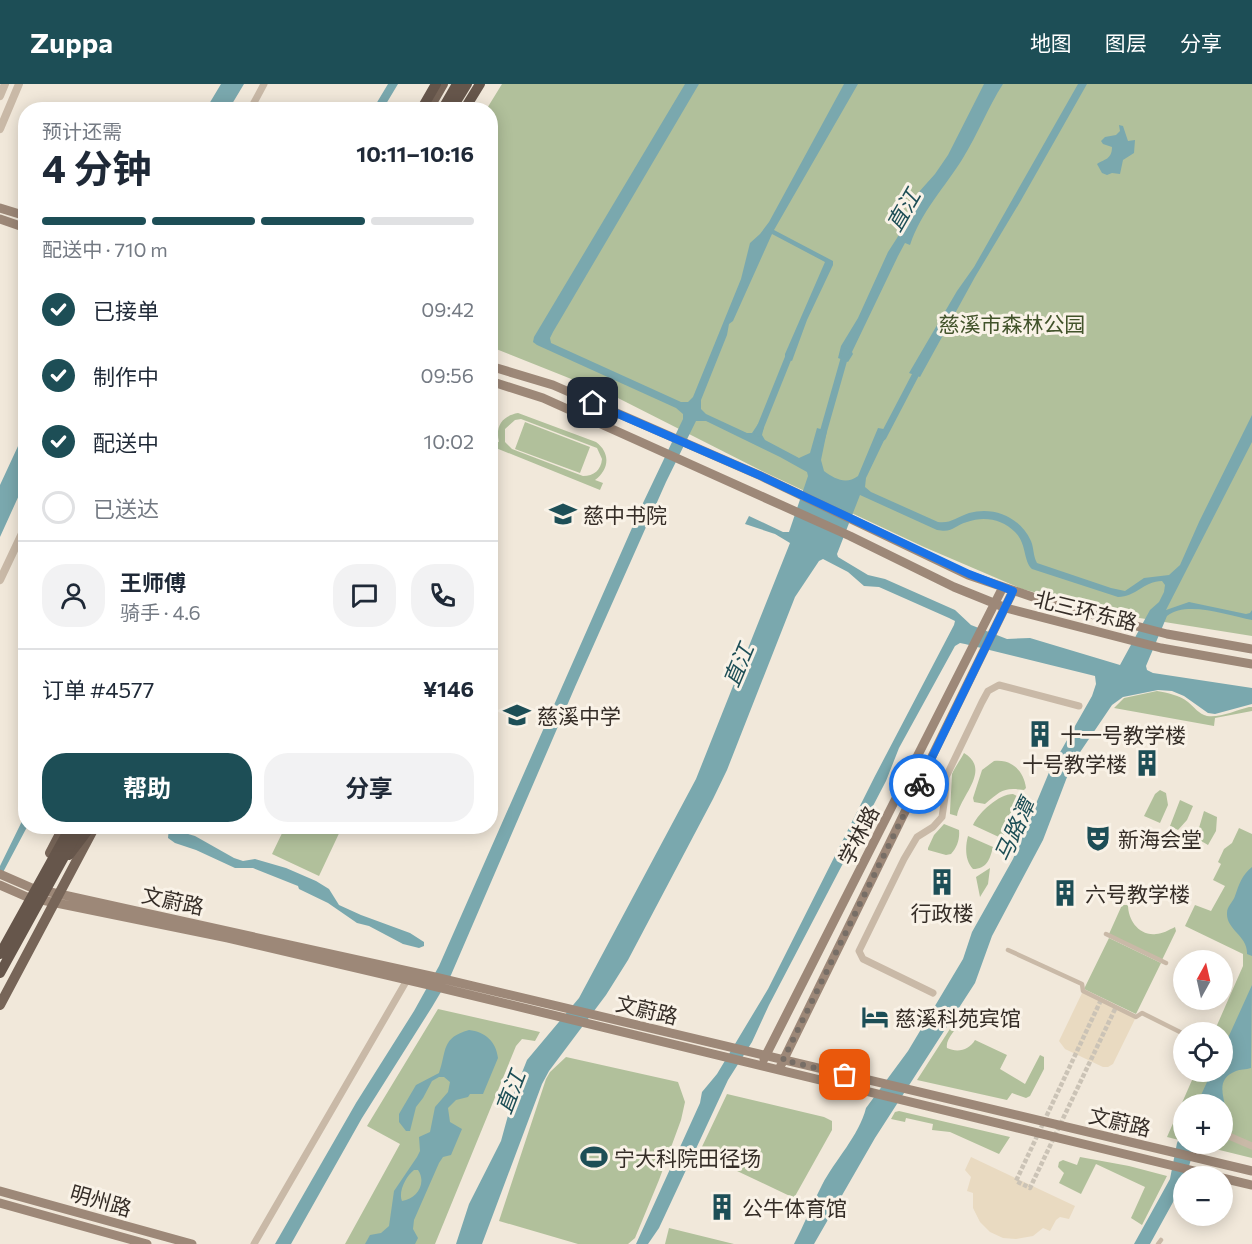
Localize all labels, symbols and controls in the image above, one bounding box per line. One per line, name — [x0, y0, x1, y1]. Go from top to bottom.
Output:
text: Zuppa — [30, 25, 113, 59]
text: 地图 — [1030, 30, 1072, 55]
text: 图层 — [1105, 30, 1147, 55]
text: 分享 — [1180, 30, 1222, 55]
text: 预计还需 — [42, 119, 122, 143]
text: 10:11–10:16 — [356, 140, 474, 167]
text: 4 分钟 — [42, 143, 151, 191]
water label: 直江 — [880, 182, 927, 236]
text: 配送中 · 710 m — [42, 237, 168, 261]
icon: check — [42, 293, 75, 326]
text: 已接单 — [93, 297, 159, 324]
text: 09:42 — [421, 297, 474, 321]
park label: 慈溪市森林公园 — [939, 311, 1086, 336]
icon: check — [42, 359, 75, 392]
text: 制作中 — [93, 363, 159, 390]
text: 09:56 — [420, 363, 474, 387]
pin — [567, 377, 618, 428]
icon: home — [576, 386, 609, 419]
icon: check — [42, 425, 75, 458]
text: 配送中 — [93, 429, 159, 456]
text: 10:02 — [424, 429, 474, 453]
text: 已送达 — [93, 495, 159, 522]
school or university icon: 慈中书院 — [548, 499, 578, 529]
place label: 慈中书院 — [583, 502, 667, 527]
button: person — [42, 564, 105, 627]
button: chat — [333, 564, 396, 627]
button: phone — [411, 564, 474, 627]
text: 王师傅 — [120, 569, 186, 596]
street label: 北三环东路 — [1032, 585, 1140, 635]
text: 骑手 · 4.6 — [120, 600, 201, 624]
water label: 直江 — [717, 638, 760, 691]
text: ¥146 — [423, 675, 474, 702]
text: 订单 #4577 — [42, 676, 154, 703]
school or university icon: 慈溪中学 — [502, 700, 532, 730]
place label: 慈溪中学 — [537, 703, 621, 728]
building icon: 十一号教学楼 — [1025, 719, 1055, 749]
place label: 十一号教学楼 — [1060, 722, 1186, 747]
building icon: 十号教学楼 — [1132, 748, 1162, 778]
place label: 十号教学楼 — [1022, 751, 1127, 776]
button: 帮助 — [42, 753, 252, 822]
button: 分享 — [264, 753, 474, 822]
courier — [889, 754, 949, 814]
icon: bike — [903, 768, 936, 801]
water label: 马路潭 — [988, 791, 1042, 866]
street label: 学林路 — [833, 801, 883, 869]
theatre icon: 新海会堂 — [1083, 823, 1113, 853]
place label: 新海会堂 — [1118, 826, 1202, 851]
building icon: 行政楼 — [927, 867, 957, 897]
building icon: 六号教学楼 — [1050, 878, 1080, 908]
street label: 文蔚路 — [140, 881, 206, 919]
place label: 六号教学楼 — [1085, 881, 1190, 906]
place label: 行政楼 — [911, 900, 974, 925]
north arrow — [1173, 950, 1233, 1010]
map controls — [1173, 950, 1233, 1226]
street label: 文蔚路 — [613, 990, 681, 1028]
hotel icon: 慈溪科苑宾馆 — [860, 1002, 890, 1032]
place label: 慈溪科苑宾馆 — [895, 1005, 1021, 1030]
button: locate — [1173, 1022, 1233, 1082]
pin — [819, 1049, 870, 1100]
icon: bag — [828, 1058, 861, 1091]
water label: 直江 — [490, 1065, 531, 1117]
button: + — [1173, 1094, 1233, 1154]
street label: 文蔚路 — [1086, 1102, 1154, 1140]
sports icon: 宁大科院田径场 — [579, 1142, 609, 1172]
place label: 宁大科院田径场 — [614, 1145, 761, 1170]
button: − — [1173, 1166, 1233, 1226]
street label: 明州路 — [67, 1179, 135, 1221]
building icon: 公牛体育馆 — [707, 1192, 737, 1222]
place label: 公牛体育馆 — [742, 1195, 847, 1220]

